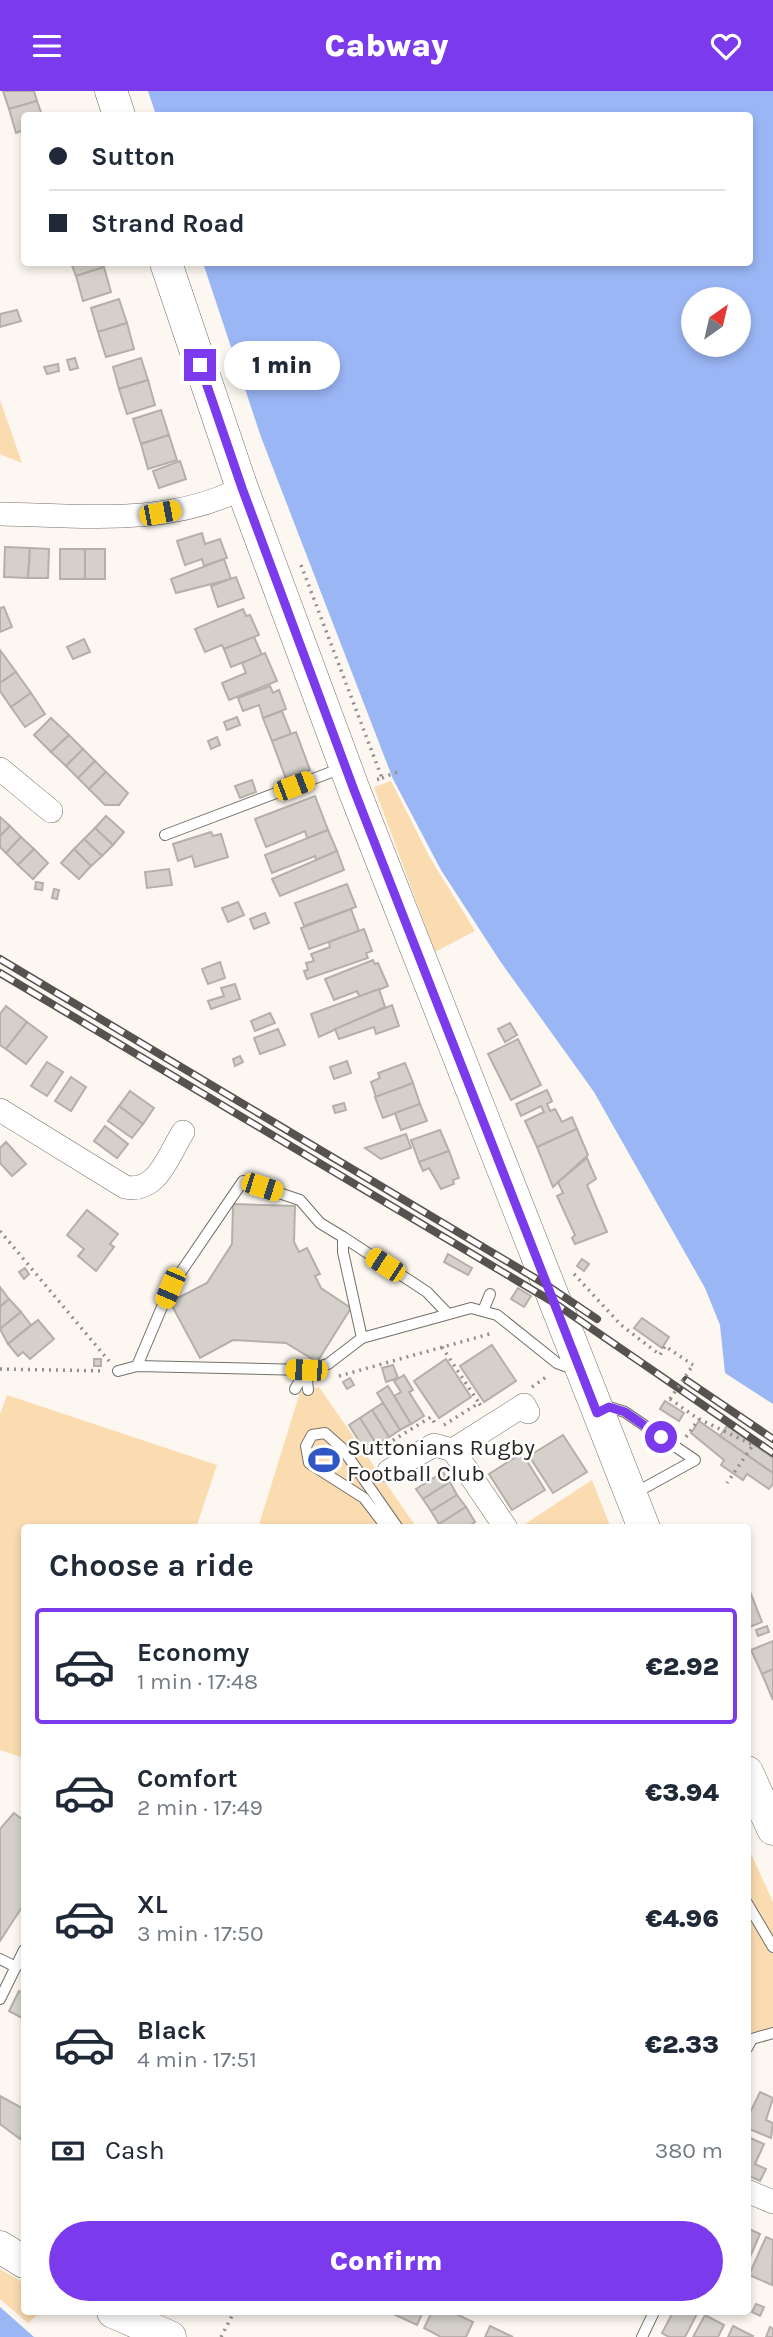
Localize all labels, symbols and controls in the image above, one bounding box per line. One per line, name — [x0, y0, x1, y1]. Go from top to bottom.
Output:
icon: menu — [28, 27, 66, 65]
text: Cabway — [325, 27, 448, 64]
icon: heart — [707, 27, 745, 65]
text: Sutton — [91, 141, 175, 172]
text: Strand Road — [91, 208, 245, 239]
north arrow — [681, 287, 751, 357]
map controls — [681, 287, 751, 357]
callout: 1 min — [224, 341, 340, 389]
route end — [184, 349, 216, 381]
text: 1 min — [252, 352, 312, 379]
car — [138, 499, 183, 527]
car — [271, 769, 318, 803]
car — [239, 1171, 286, 1203]
car — [362, 1245, 409, 1285]
car — [153, 1265, 188, 1311]
car — [285, 1359, 328, 1381]
route start — [645, 1421, 677, 1453]
place label: Suttonians Rugby Football Club — [347, 1434, 535, 1487]
sports icon: Suttonians Rugby Football Club — [307, 1443, 341, 1477]
text: Choose a ride — [49, 1547, 254, 1584]
icon: car — [53, 1635, 116, 1698]
text: Economy — [137, 1637, 249, 1668]
text: €2.92 — [646, 1651, 719, 1682]
text: 1 min · 17:48 — [137, 1668, 258, 1695]
icon: car — [53, 1761, 116, 1824]
text: Comfort — [137, 1763, 238, 1794]
text: €3.94 — [645, 1777, 719, 1808]
text: 2 min · 17:49 — [137, 1794, 263, 1821]
icon: car — [53, 1887, 116, 1950]
text: XL — [137, 1889, 168, 1920]
text: €4.96 — [646, 1903, 719, 1934]
text: 3 min · 17:50 — [137, 1920, 264, 1947]
icon: car — [53, 2013, 116, 2076]
text: Black — [137, 2015, 206, 2046]
text: €2.33 — [645, 2029, 719, 2060]
text: 4 min · 17:51 — [137, 2046, 257, 2073]
icon: cash — [49, 2132, 87, 2170]
text: Cash — [105, 2135, 165, 2166]
text: 380 m — [655, 2137, 723, 2164]
button: Confirm — [49, 2221, 723, 2301]

